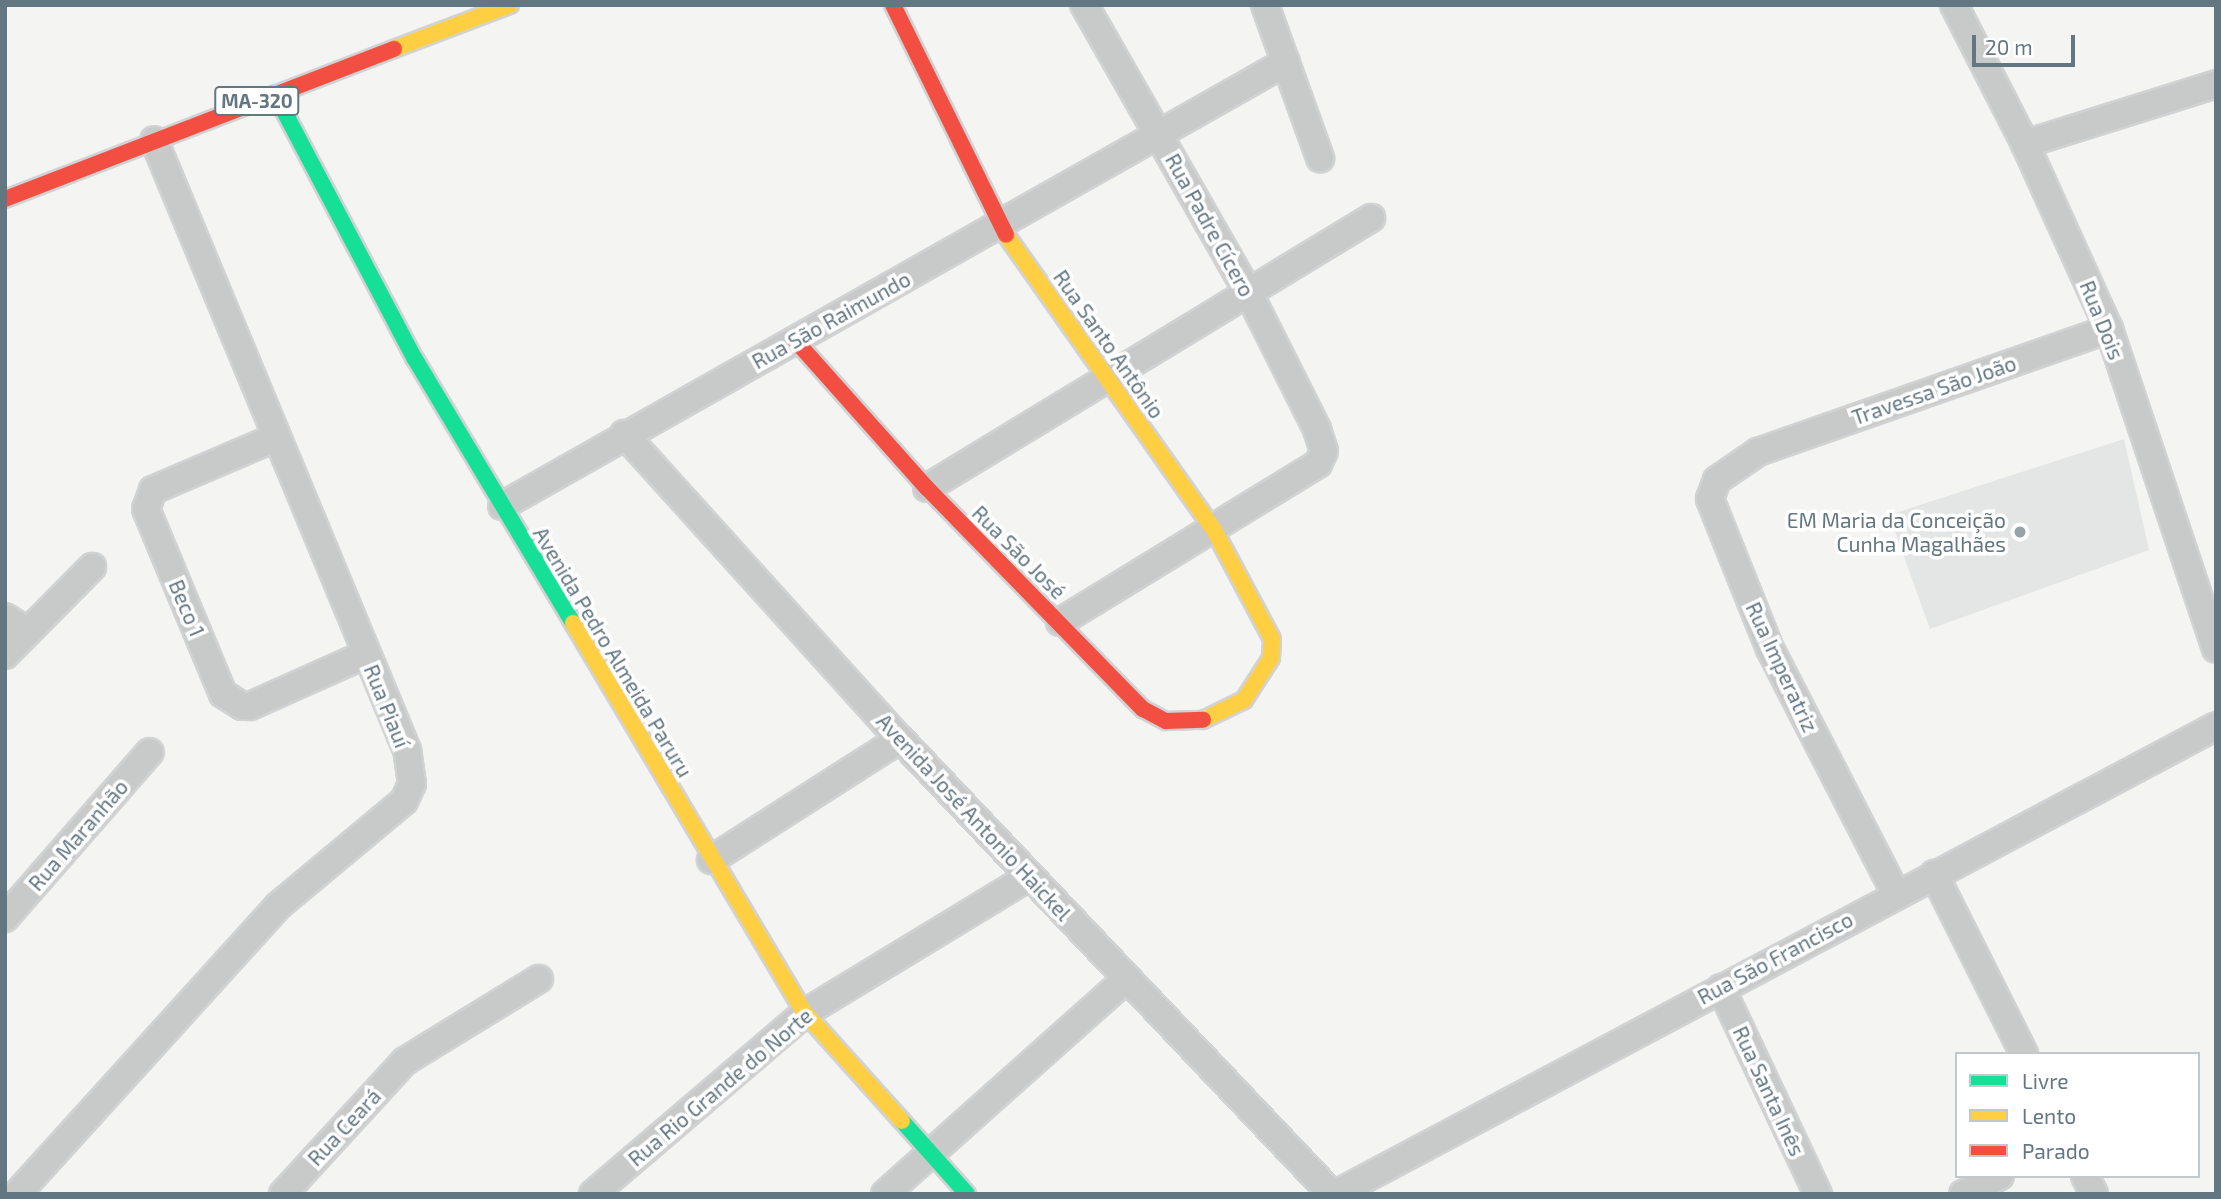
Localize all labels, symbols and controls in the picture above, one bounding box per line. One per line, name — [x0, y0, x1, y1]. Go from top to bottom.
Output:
scale bar — [1976, 21, 2079, 65]
text: 20 m — [1985, 34, 2033, 59]
road number: MA-320 — [213, 86, 301, 116]
street label: Rua Padre Cícero — [1160, 149, 1260, 301]
street label: Rua Santo Antônio — [1048, 265, 1170, 423]
street label: Rua São Raimundo — [747, 266, 915, 374]
street label: Rua Dois — [2075, 277, 2129, 363]
street label: Travessa São João — [1848, 350, 2020, 430]
street label: Rua São José — [967, 500, 1071, 604]
place label: EM Maria da Conceição Cunha Magalhães — [1787, 507, 2006, 557]
street label: Avenida Pedro Almeida Paruru — [528, 522, 698, 782]
marker: EM Maria da Conceição Cunha Magalhães — [2012, 524, 2028, 540]
street label: Beco 1 — [164, 576, 210, 640]
street label: Rua Imperatriz — [1741, 598, 1823, 736]
street label: Rua Piauí — [359, 661, 415, 751]
street label: Avenida José Antonio Haickel — [871, 708, 1077, 926]
street label: Rua Maranhão — [23, 774, 133, 896]
street label: Rua São Francisco — [1693, 906, 1857, 1010]
street label: Rua Rio Grande do Norte — [623, 1003, 817, 1171]
street label: Rua Santa Inês — [1728, 1022, 1810, 1160]
legend — [1955, 1052, 2200, 1178]
text: Livre — [2022, 1068, 2069, 1093]
street label: Rua Ceará — [302, 1083, 386, 1171]
text: Lento — [2022, 1103, 2076, 1128]
text: Parado — [2022, 1138, 2090, 1163]

